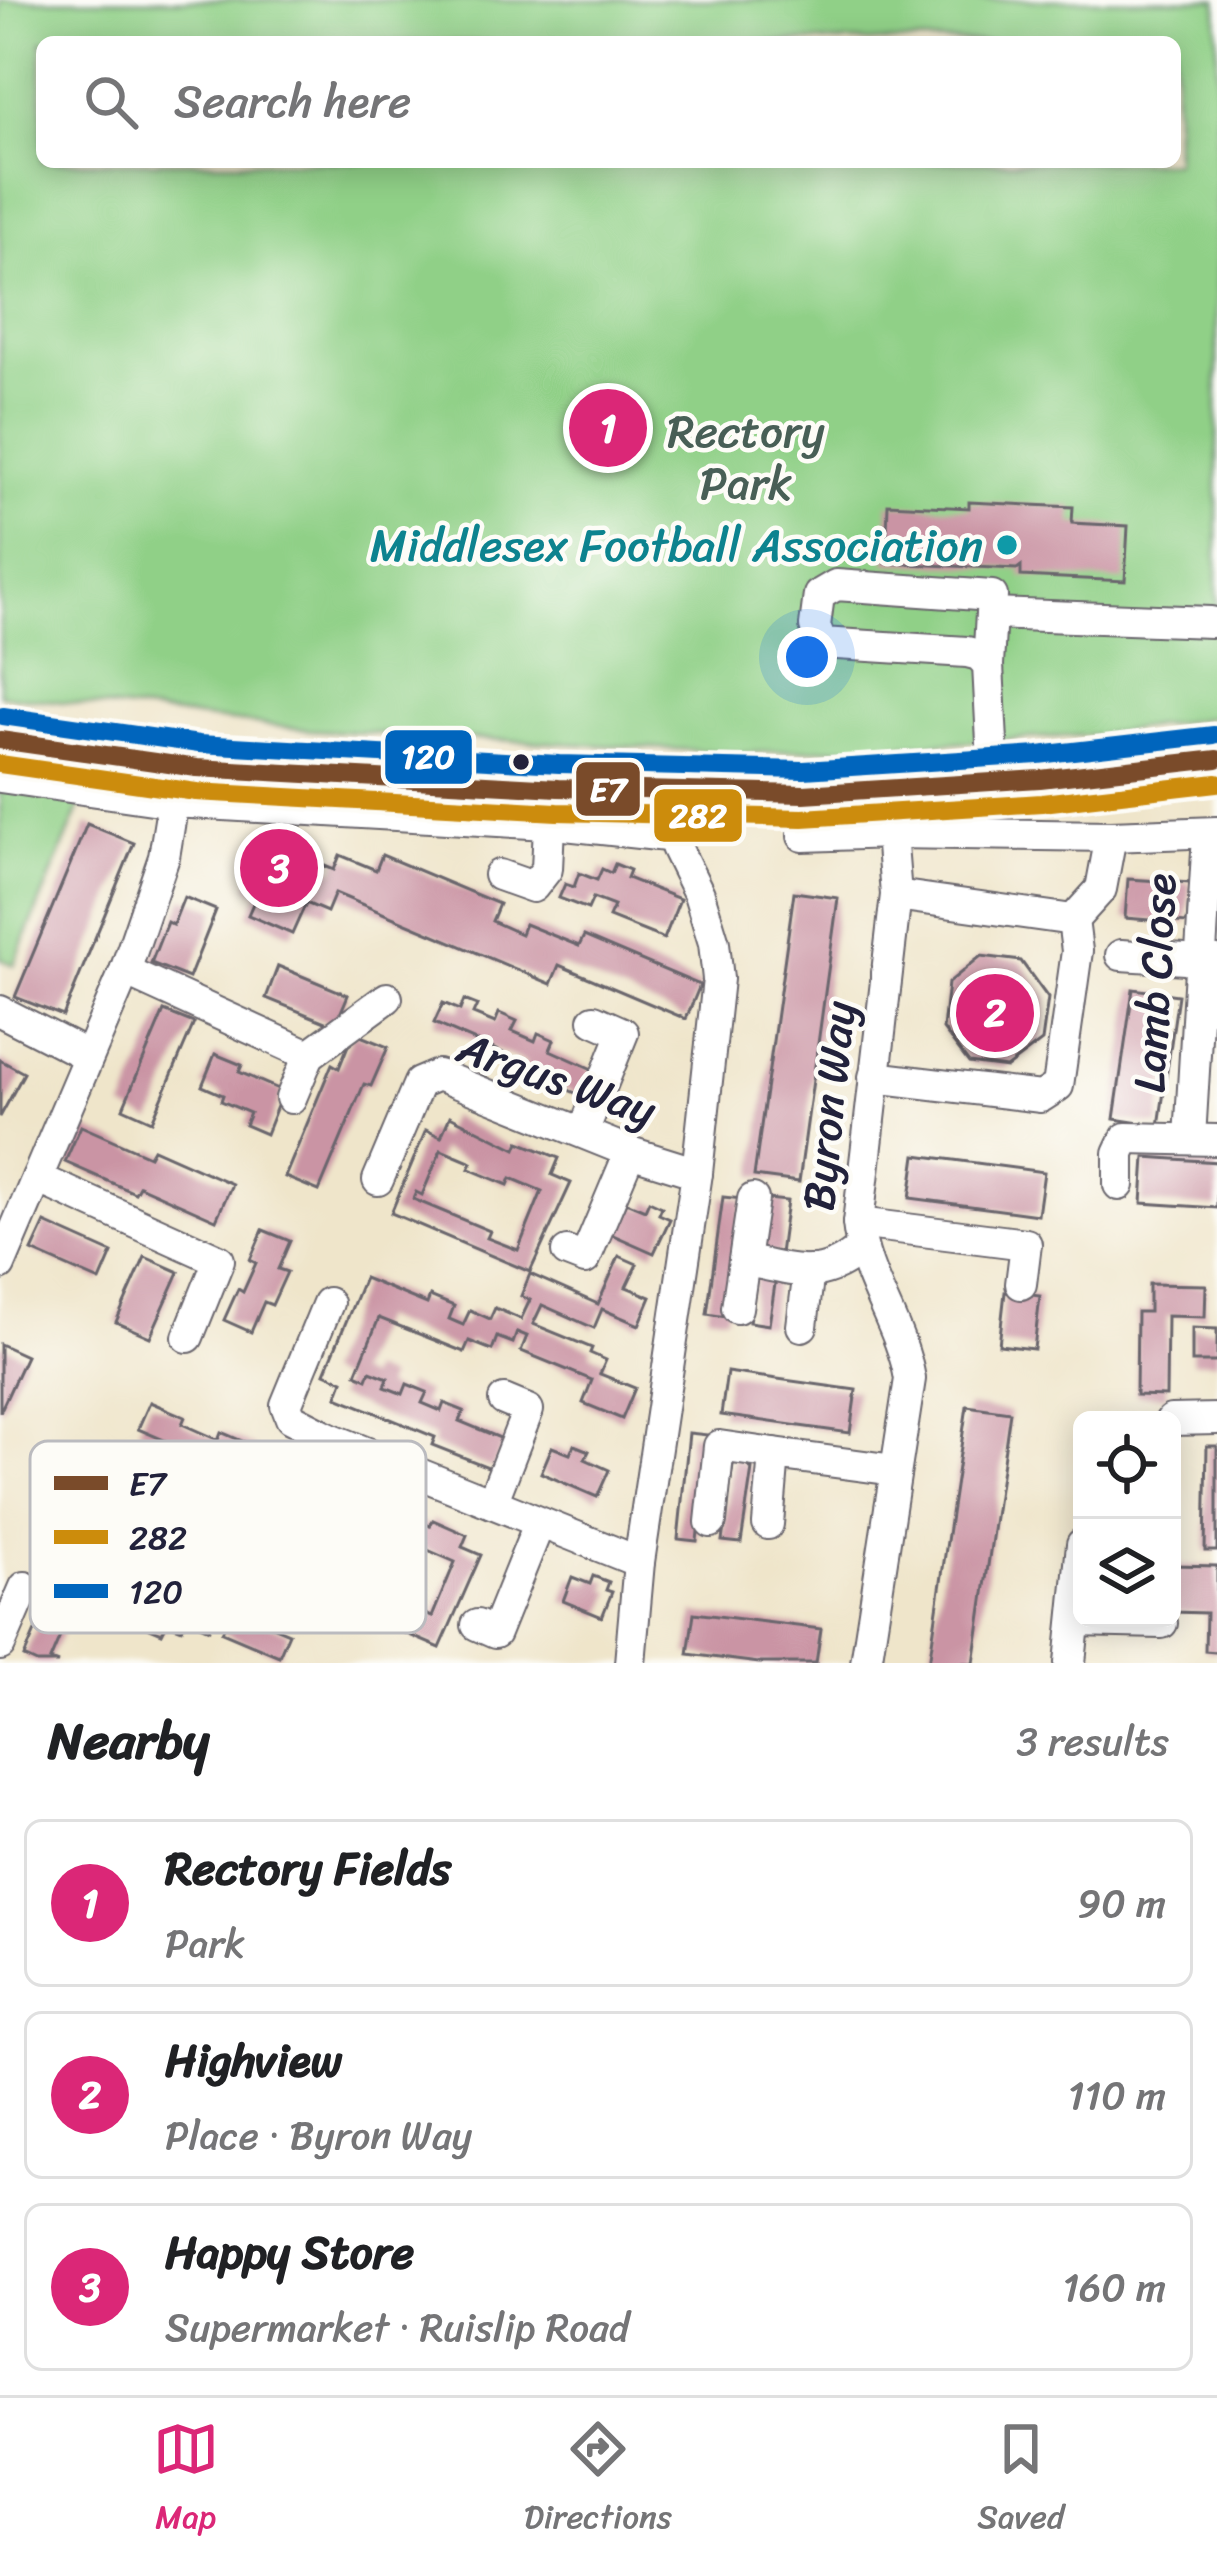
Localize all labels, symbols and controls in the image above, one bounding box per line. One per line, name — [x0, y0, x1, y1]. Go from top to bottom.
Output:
search box — [36, 36, 1181, 168]
text: Search here — [174, 62, 411, 142]
icon: search — [78, 69, 144, 135]
pin: 1 — [569, 383, 647, 473]
park label: Rectory Park — [667, 392, 825, 524]
place label: Middlesex Football Association — [370, 506, 983, 586]
marker: Middlesex Football Association — [994, 532, 1020, 558]
your location — [777, 627, 837, 687]
line badge: 120 — [383, 728, 474, 786]
text: 120 — [401, 728, 455, 786]
unlabelled marker — [510, 751, 532, 773]
line badge: E7 — [574, 760, 642, 818]
text: E7 — [589, 761, 629, 819]
line badge: 282 — [652, 787, 744, 844]
text: 282 — [669, 787, 727, 845]
pin: 3 — [240, 823, 318, 913]
street label: Lamb Close — [1109, 871, 1201, 1095]
pin: 2 — [956, 968, 1034, 1058]
street label: Byron Way — [778, 997, 880, 1215]
street label: Argus Way — [446, 1007, 668, 1150]
map controls — [1073, 1411, 1181, 1627]
button: locate — [1073, 1411, 1181, 1519]
legend — [30, 1441, 426, 1633]
text: E7 — [129, 1455, 168, 1513]
text: 282 — [129, 1509, 187, 1567]
button: layers — [1073, 1519, 1181, 1627]
text: 120 — [129, 1563, 183, 1621]
text: Nearby — [48, 1696, 209, 1786]
text: 3 results — [1016, 1707, 1169, 1776]
text: Rectory Fields — [165, 1829, 451, 1909]
text: 1 — [82, 1869, 98, 1938]
text: 90 m — [1077, 1869, 1166, 1938]
text: Park — [165, 1909, 245, 1978]
text: Highview — [165, 2021, 342, 2101]
text: 2 — [79, 2061, 101, 2130]
text: 110 m — [1068, 2061, 1166, 2130]
text: Place · Byron Way — [165, 2101, 472, 2170]
text: Happy Store — [165, 2213, 414, 2293]
text: 3 — [79, 2253, 101, 2322]
text: 160 m — [1062, 2253, 1166, 2322]
text: Supermarket · Ruislip Road — [165, 2293, 629, 2362]
tab: Map — [153, 2416, 219, 2546]
tab: Directions — [524, 2416, 672, 2546]
tab: Saved — [977, 2416, 1064, 2546]

